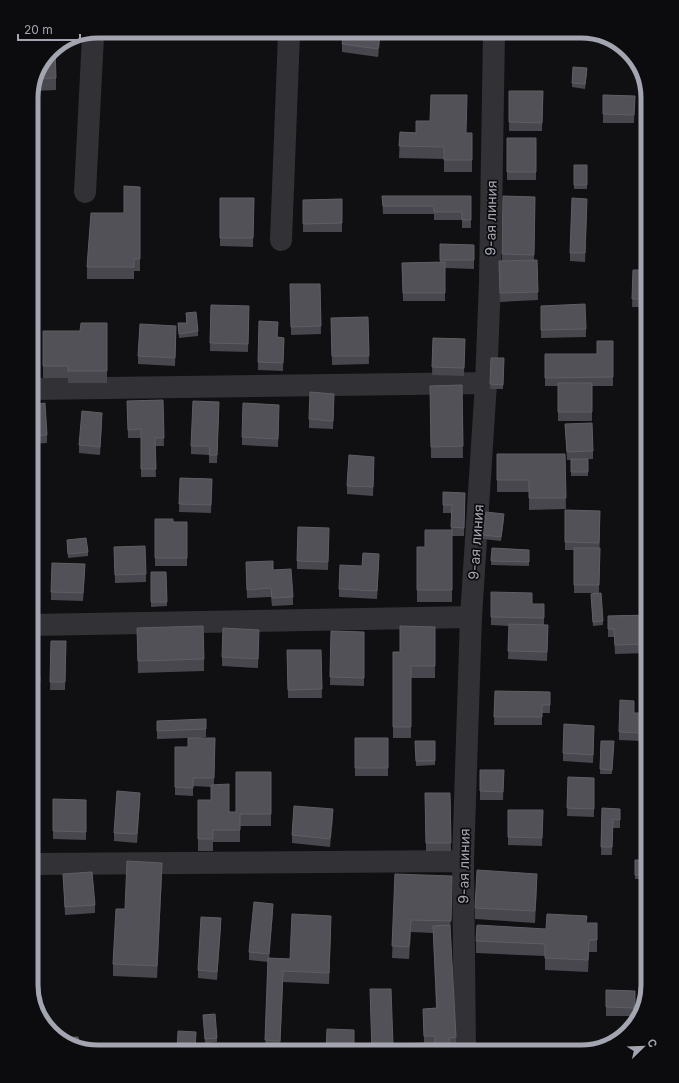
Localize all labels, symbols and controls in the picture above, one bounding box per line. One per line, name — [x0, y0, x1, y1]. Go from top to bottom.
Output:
scale bar — [18, 16, 80, 42]
text: 20 m — [24, 22, 53, 37]
street label: 9-ая линия — [481, 180, 500, 256]
street label: 9-ая линия — [464, 504, 487, 580]
street label: 9-ая линия — [454, 828, 473, 904]
north arrow — [623, 1027, 663, 1067]
text: С — [644, 1037, 660, 1050]

